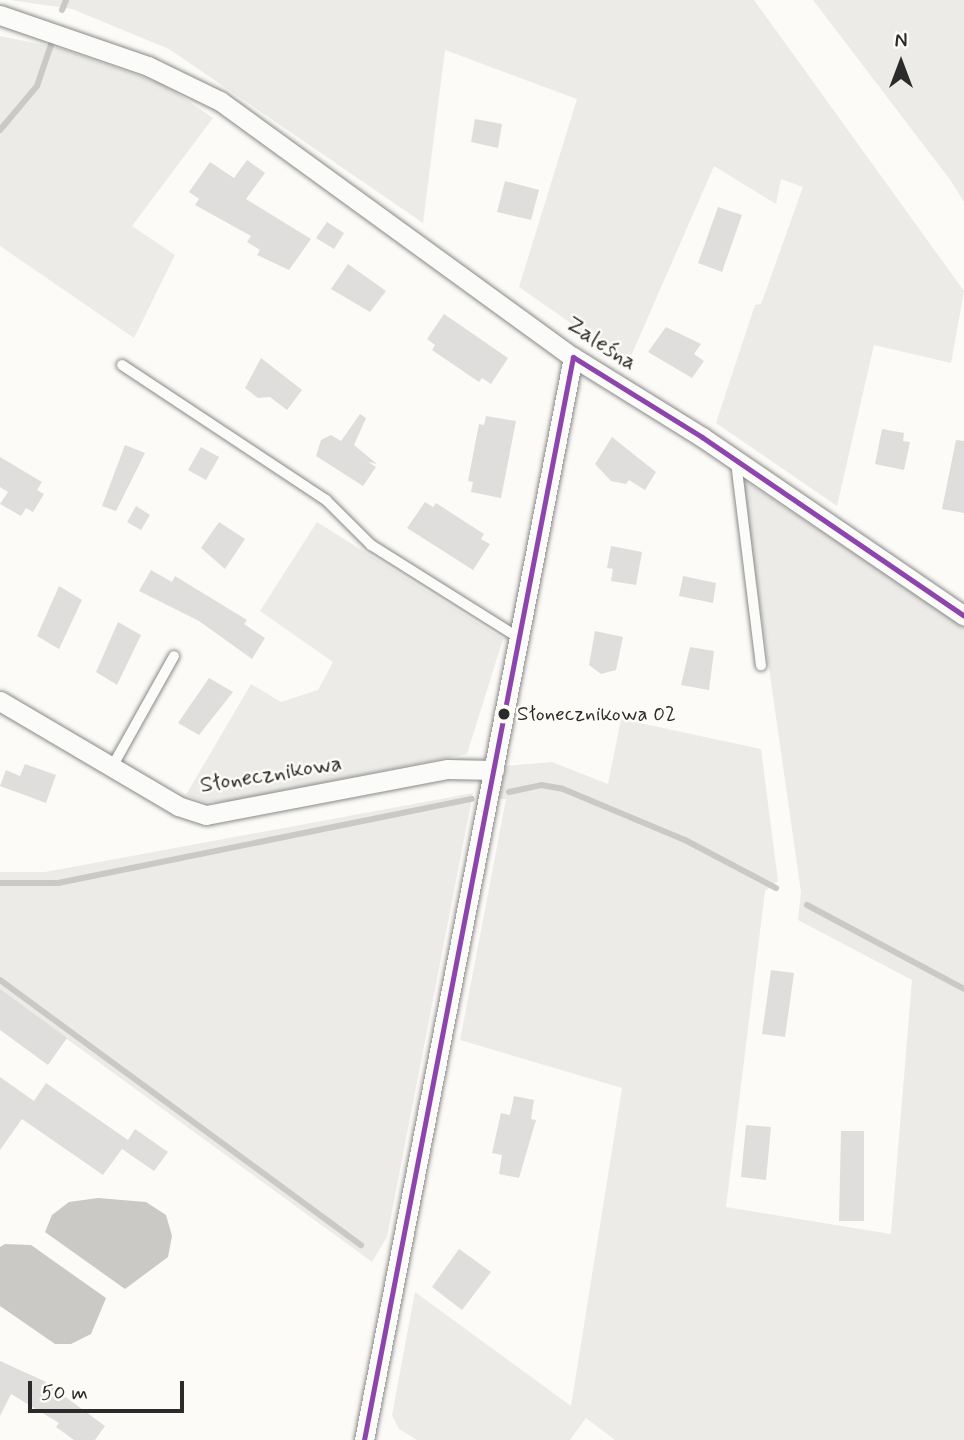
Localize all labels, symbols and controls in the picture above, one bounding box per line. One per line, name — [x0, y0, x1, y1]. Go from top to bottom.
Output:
north arrow — [866, 28, 936, 98]
text: N — [895, 29, 907, 54]
street label: Zaleśna — [560, 311, 642, 377]
place label: Słonecznikowa 02 — [517, 701, 676, 727]
marker: Słonecznikowa 02 — [497, 707, 511, 721]
street label: Słonecznikowa — [198, 750, 344, 800]
scale bar — [32, 1366, 187, 1410]
text: 50 m — [41, 1379, 88, 1407]

